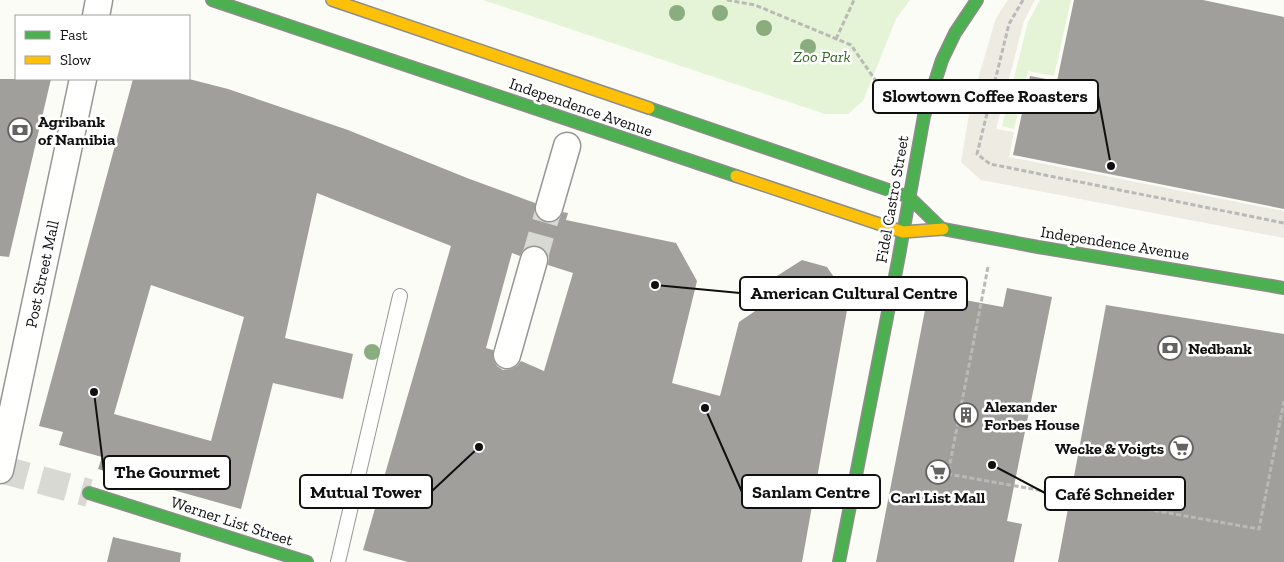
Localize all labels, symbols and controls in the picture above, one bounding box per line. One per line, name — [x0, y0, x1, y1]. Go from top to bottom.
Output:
legend — [15, 15, 190, 80]
text: Fast — [60, 26, 88, 44]
park label: Zoo Park — [793, 47, 851, 66]
text: Slow — [60, 51, 92, 69]
street label: Independence Avenue — [507, 74, 655, 140]
callout: Slowtown Coffee Roasters — [873, 80, 1098, 113]
text: Slowtown Coffee Roasters — [882, 85, 1088, 107]
place label: Agribank of Namibia — [38, 112, 115, 149]
bank icon: Agribank of Namibia — [7, 117, 33, 143]
street label: Fidel Castro Street — [871, 134, 913, 264]
street label: Post Street Mall — [21, 218, 63, 330]
street label: Independence Avenue — [1039, 222, 1191, 264]
callout: American Cultural Centre — [740, 277, 967, 310]
text: American Cultural Centre — [750, 282, 958, 304]
bank icon: Nedbank — [1157, 335, 1183, 361]
place label: Nedbank — [1188, 339, 1252, 358]
place label: Alexander Forbes House — [984, 397, 1080, 434]
building icon: Alexander Forbes House — [953, 402, 979, 428]
supermarket icon: Wecke & Voigts — [1168, 435, 1194, 461]
place label: Wecke & Voigts — [1055, 439, 1164, 458]
callout: The Gourmet — [104, 456, 230, 489]
supermarket icon: Carl List Mall — [925, 459, 951, 485]
text: The Gourmet — [114, 461, 221, 483]
callout: Mutual Tower — [300, 475, 432, 508]
callout: Sanlam Centre — [742, 475, 880, 508]
callout: Café Schneider — [1045, 477, 1185, 510]
text: Mutual Tower — [310, 481, 422, 503]
text: Sanlam Centre — [752, 481, 870, 503]
text: Café Schneider — [1055, 483, 1175, 505]
place label: Carl List Mall — [891, 488, 986, 507]
street label: Werner List Street — [169, 492, 295, 550]

